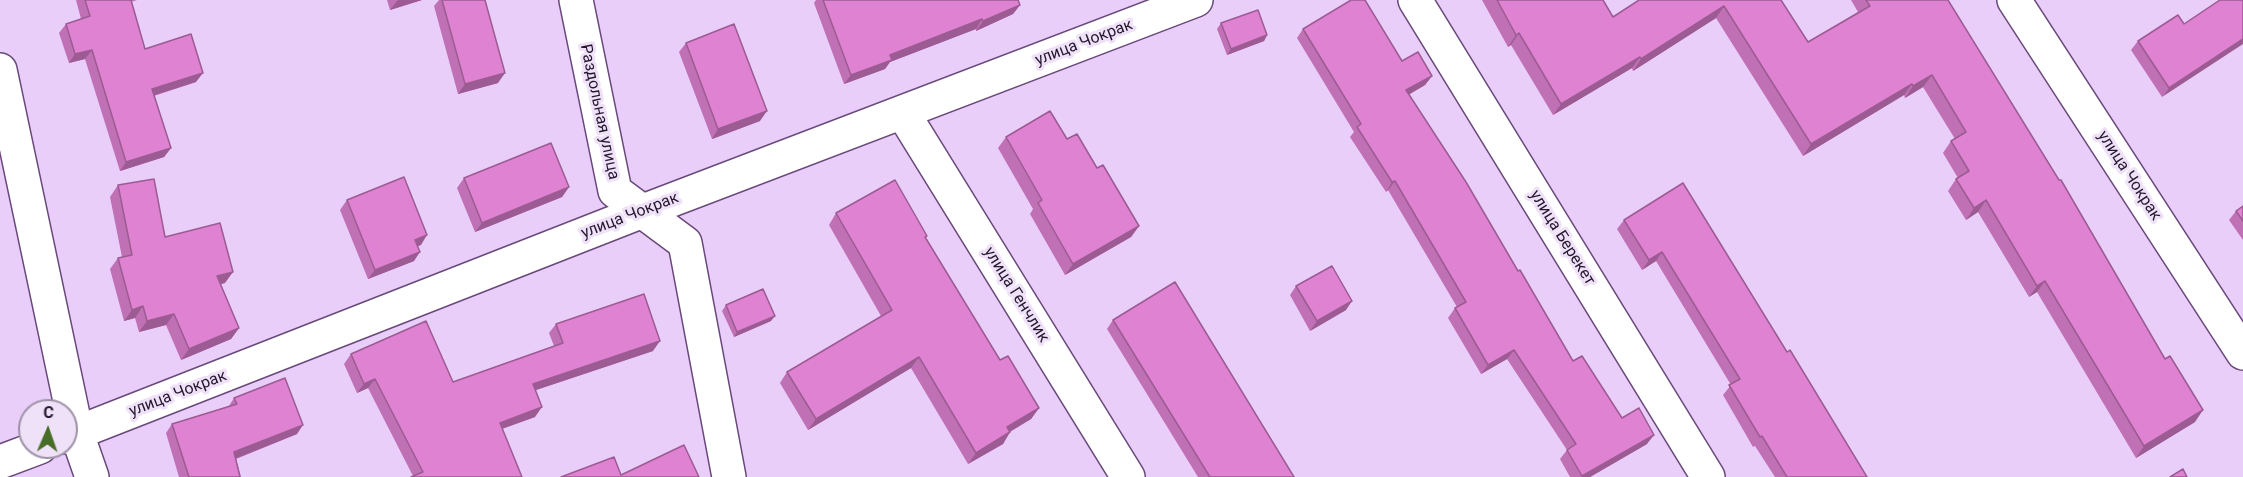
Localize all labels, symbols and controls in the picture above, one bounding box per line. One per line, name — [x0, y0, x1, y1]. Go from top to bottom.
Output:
street label: улица Чокрак — [1033, 16, 1135, 70]
street label: Раздольная улица — [575, 42, 623, 182]
street label: улица Чокрак — [2093, 128, 2165, 224]
street label: улица Берекет — [1525, 187, 1599, 289]
street label: улица Чокрак — [579, 189, 681, 243]
street label: улица Генчлик — [979, 244, 1053, 346]
street label: улица Чокрак — [127, 367, 229, 421]
north arrow — [18, 399, 78, 459]
text: С — [43, 403, 54, 422]

